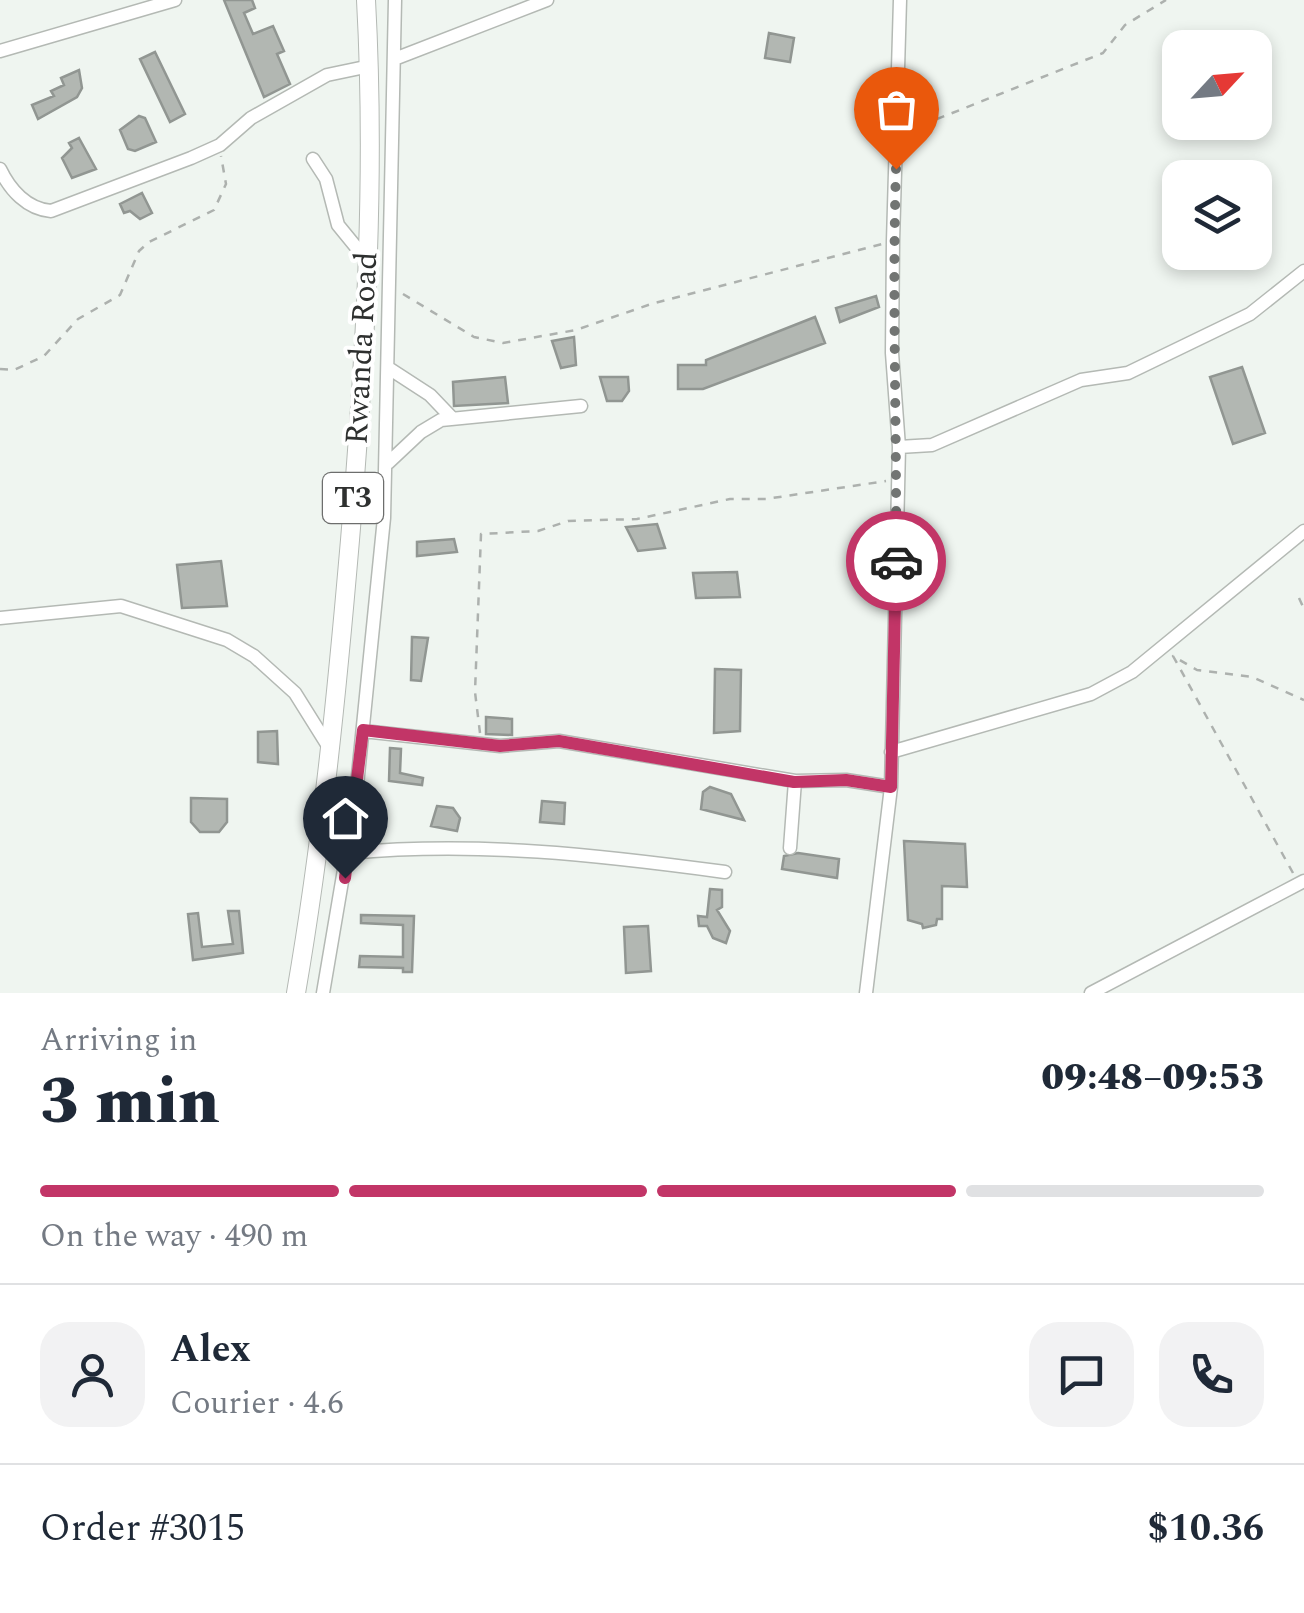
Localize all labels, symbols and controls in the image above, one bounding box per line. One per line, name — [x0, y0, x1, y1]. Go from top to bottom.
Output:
north arrow — [1162, 30, 1272, 140]
map controls — [1162, 30, 1272, 270]
pin — [854, 67, 939, 170]
icon: bag — [869, 82, 924, 137]
button: layers — [1162, 160, 1272, 270]
street label: Rwanda Road — [332, 250, 392, 446]
road number: T3 — [323, 473, 383, 523]
courier — [846, 511, 946, 611]
icon: car — [869, 534, 924, 589]
pin — [303, 776, 388, 879]
icon: home — [318, 791, 373, 846]
text: Arriving in — [40, 1016, 197, 1065]
text: 09:48–09:53 — [1041, 1049, 1264, 1107]
text: 3 min — [40, 1053, 220, 1152]
text: On the way · 490 m — [40, 1212, 308, 1261]
text: Alex — [170, 1321, 251, 1379]
button: person — [40, 1322, 145, 1427]
button: chat — [1029, 1322, 1134, 1427]
button: phone — [1159, 1322, 1264, 1427]
text: Courier · 4.6 — [170, 1379, 343, 1428]
text: Order #3015 — [40, 1500, 245, 1558]
text: $10.36 — [1147, 1500, 1264, 1558]

